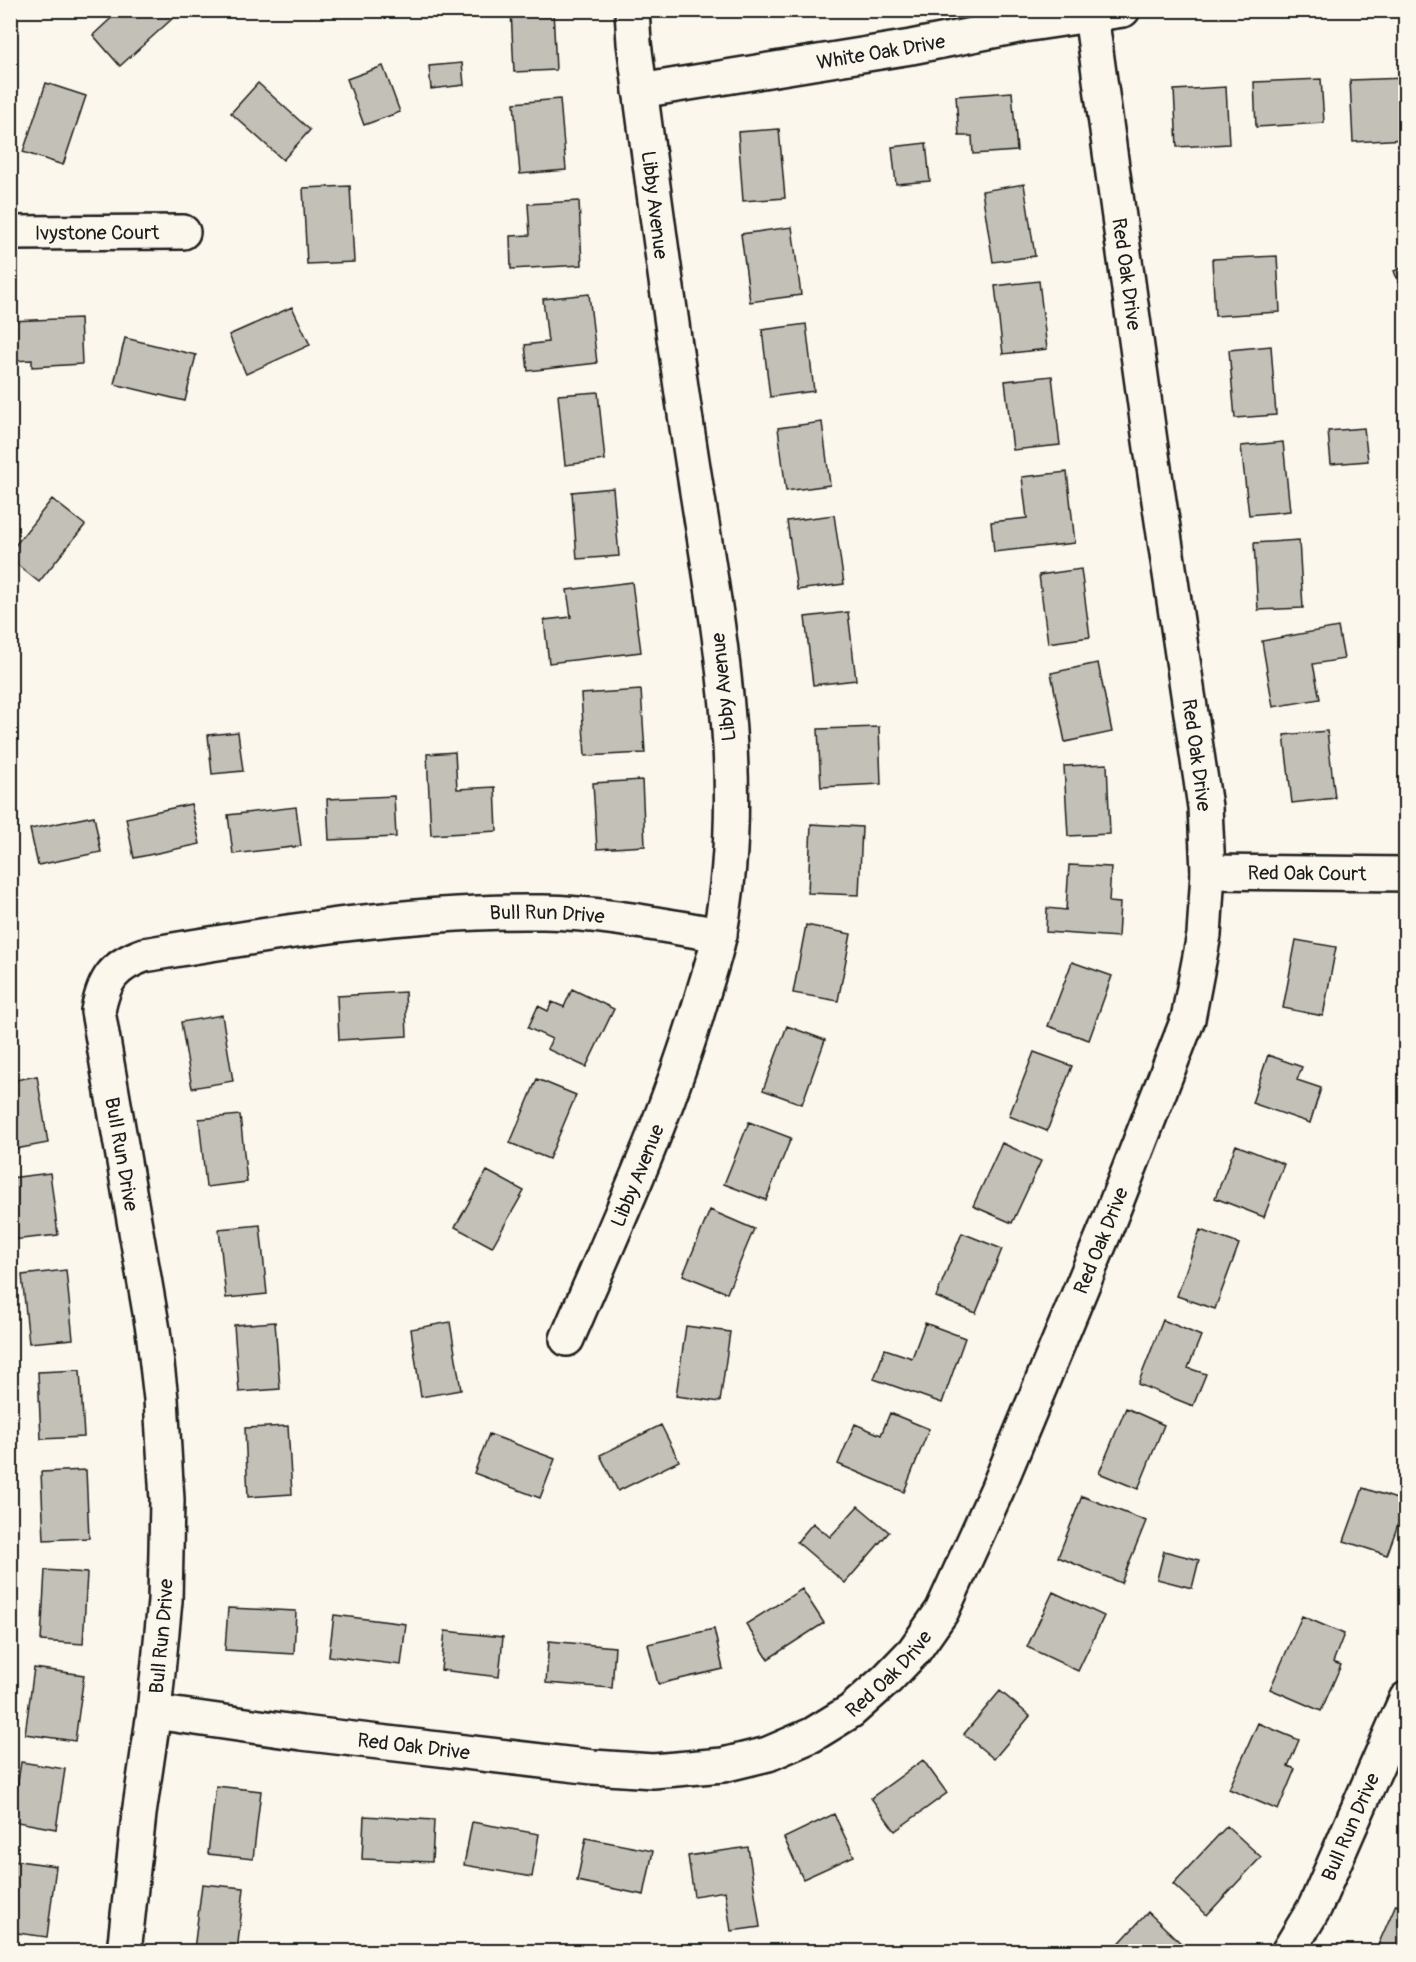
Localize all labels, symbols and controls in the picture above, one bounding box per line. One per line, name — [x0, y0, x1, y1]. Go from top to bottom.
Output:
street label: White Oak Drive — [815, 29, 947, 75]
street label: Libby Avenue — [635, 150, 674, 261]
street label: Red Oak Drive — [1106, 216, 1147, 332]
street label: Ivystone Court — [35, 220, 160, 246]
street label: Libby Avenue — [705, 631, 742, 742]
street label: Red Oak Drive — [1176, 697, 1217, 813]
street label: Red Oak Court — [1248, 860, 1367, 887]
street label: Bull Run Drive — [489, 900, 606, 929]
street label: Bull Run Drive — [99, 1095, 144, 1213]
street label: Libby Avenue — [605, 1121, 670, 1231]
street label: Red Oak Drive — [1068, 1183, 1134, 1298]
street label: Bull Run Drive — [144, 1578, 178, 1695]
street label: Red Oak Drive — [840, 1626, 938, 1723]
street label: Red Oak Drive — [356, 1728, 471, 1766]
street label: Bull Run Drive — [1316, 1769, 1385, 1885]

